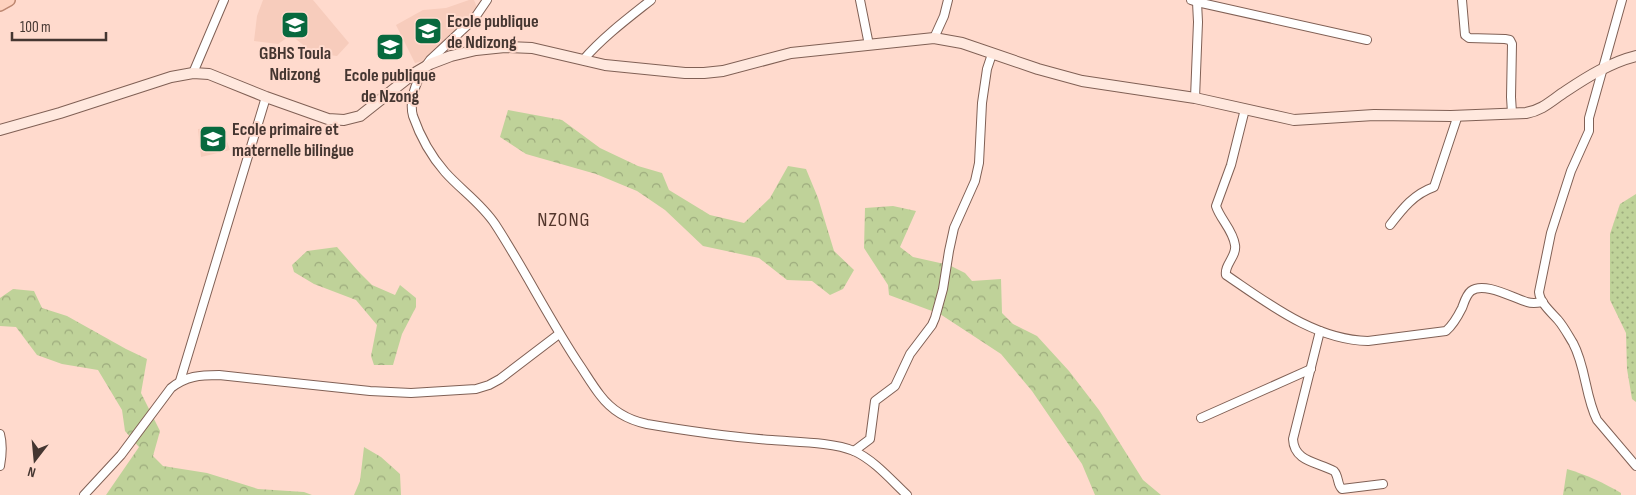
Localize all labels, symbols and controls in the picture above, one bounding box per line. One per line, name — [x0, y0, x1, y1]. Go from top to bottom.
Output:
scale bar — [12, 10, 106, 42]
school or university icon: GBHS Toula Ndizong — [280, 10, 310, 40]
place label: Ecole publique de Ndizong — [447, 11, 539, 53]
school or university icon: Ecole publique de Ndizong — [413, 16, 443, 46]
text: 100 m — [20, 18, 51, 37]
school or university icon: Ecole publique de Nzong — [375, 32, 405, 62]
place label: GBHS Toula Ndizong — [259, 43, 331, 85]
place label: Ecole publique de Nzong — [344, 65, 436, 107]
place label: Ecole primaire et maternelle bilingue — [232, 119, 354, 161]
school or university icon: Ecole primaire et maternelle bilingue — [198, 124, 228, 154]
district label: NZONG — [537, 208, 591, 232]
north arrow — [10, 435, 60, 485]
text: N — [26, 463, 37, 481]

